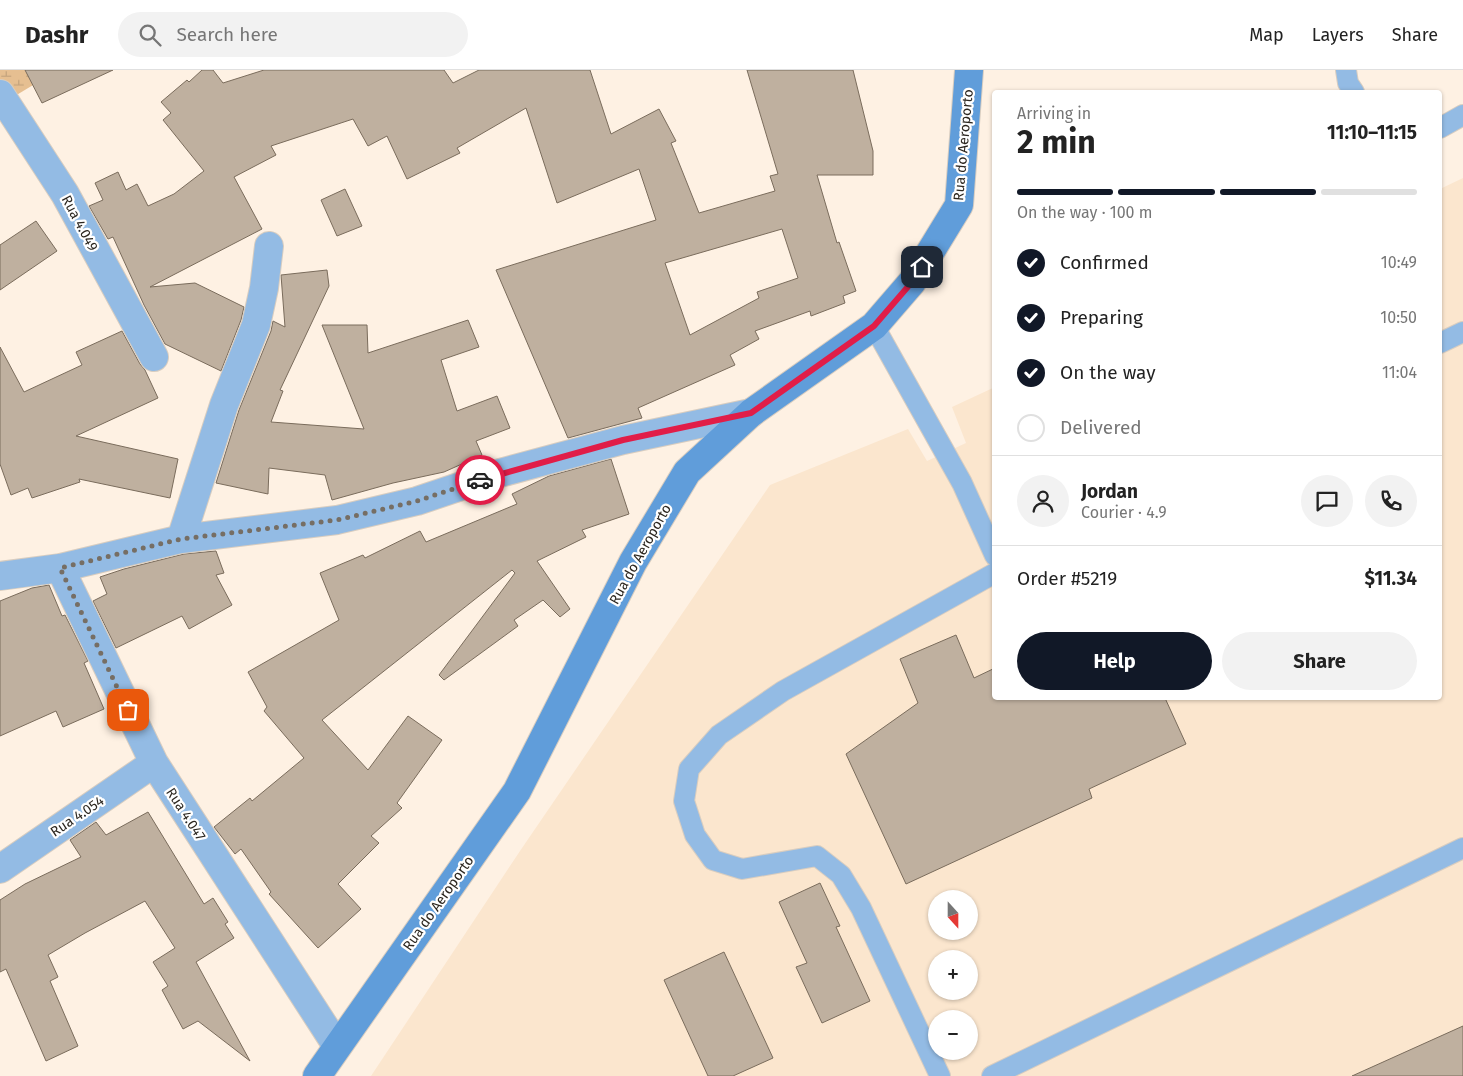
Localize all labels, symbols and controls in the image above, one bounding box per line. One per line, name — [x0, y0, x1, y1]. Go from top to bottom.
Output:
search box — [118, 12, 468, 57]
text: Dashr — [25, 21, 88, 49]
icon: search — [136, 21, 164, 49]
text: Search here — [176, 23, 278, 46]
text: Map — [1249, 24, 1284, 46]
text: Layers — [1312, 24, 1364, 46]
text: Share — [1392, 24, 1438, 46]
street label: Rua do Aeroporto — [950, 89, 977, 202]
text: Arriving in — [1017, 104, 1091, 123]
text: 11:10–11:15 — [1327, 121, 1417, 144]
text: 2 min — [1017, 123, 1096, 161]
street label: Rua 4.049 — [58, 192, 101, 254]
text: On the way · 100 m — [1017, 203, 1152, 222]
pin — [901, 246, 943, 288]
icon: check — [1017, 249, 1045, 277]
text: Confirmed — [1060, 251, 1149, 274]
icon: home — [908, 253, 936, 281]
text: 10:49 — [1381, 253, 1417, 272]
icon: check — [1017, 304, 1045, 332]
text: Preparing — [1060, 306, 1143, 329]
text: 10:50 — [1380, 308, 1417, 327]
icon: check — [1017, 359, 1045, 387]
text: On the way — [1060, 361, 1156, 384]
text: 11:04 — [1382, 363, 1417, 382]
text: Delivered — [1060, 416, 1142, 439]
courier — [455, 455, 505, 505]
icon: car — [466, 466, 494, 494]
button: person — [1017, 475, 1069, 527]
button: chat — [1301, 475, 1353, 527]
button: phone — [1365, 475, 1417, 527]
text: Jordan — [1081, 480, 1138, 503]
street label: Rua do Aeroporto — [606, 501, 675, 607]
text: Courier · 4.9 — [1081, 503, 1167, 522]
text: Order #5219 — [1017, 567, 1117, 590]
text: $11.34 — [1365, 567, 1417, 590]
button: Help — [1017, 632, 1212, 690]
button: Share — [1222, 632, 1417, 690]
pin — [107, 689, 149, 731]
icon: bag — [114, 696, 142, 724]
street label: Rua 4.047 — [162, 785, 209, 844]
street label: Rua 4.054 — [47, 792, 108, 840]
street label: Rua do Aeroporto — [399, 853, 477, 954]
north arrow — [928, 890, 978, 940]
map controls — [928, 890, 978, 1060]
button: + — [928, 950, 978, 1000]
button: − — [928, 1010, 978, 1060]

